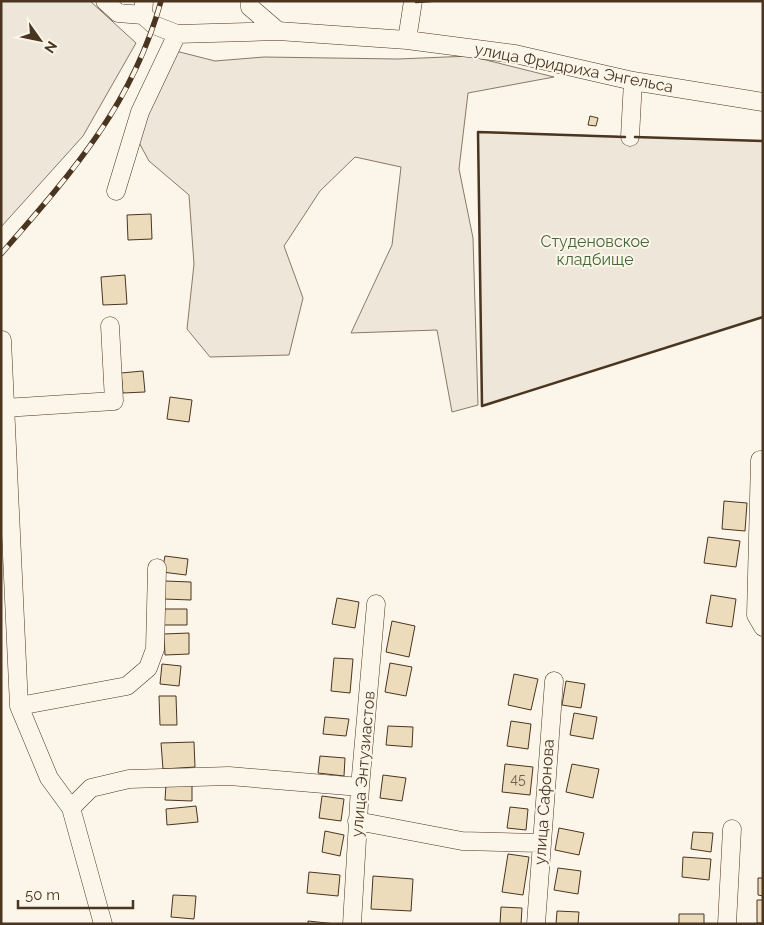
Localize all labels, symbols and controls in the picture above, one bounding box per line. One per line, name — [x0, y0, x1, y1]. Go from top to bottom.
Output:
north arrow — [15, 15, 65, 65]
text: N — [41, 38, 61, 56]
street label: улица Фридриха Энгельса — [473, 39, 675, 97]
park label: Студеновское кладбище — [541, 232, 649, 269]
street label: улица Энтузиастов — [347, 690, 379, 838]
street label: улица Сафонова — [530, 739, 558, 865]
house number: 45 — [510, 771, 526, 787]
scale bar — [18, 878, 132, 910]
text: 50 m — [25, 886, 60, 904]

